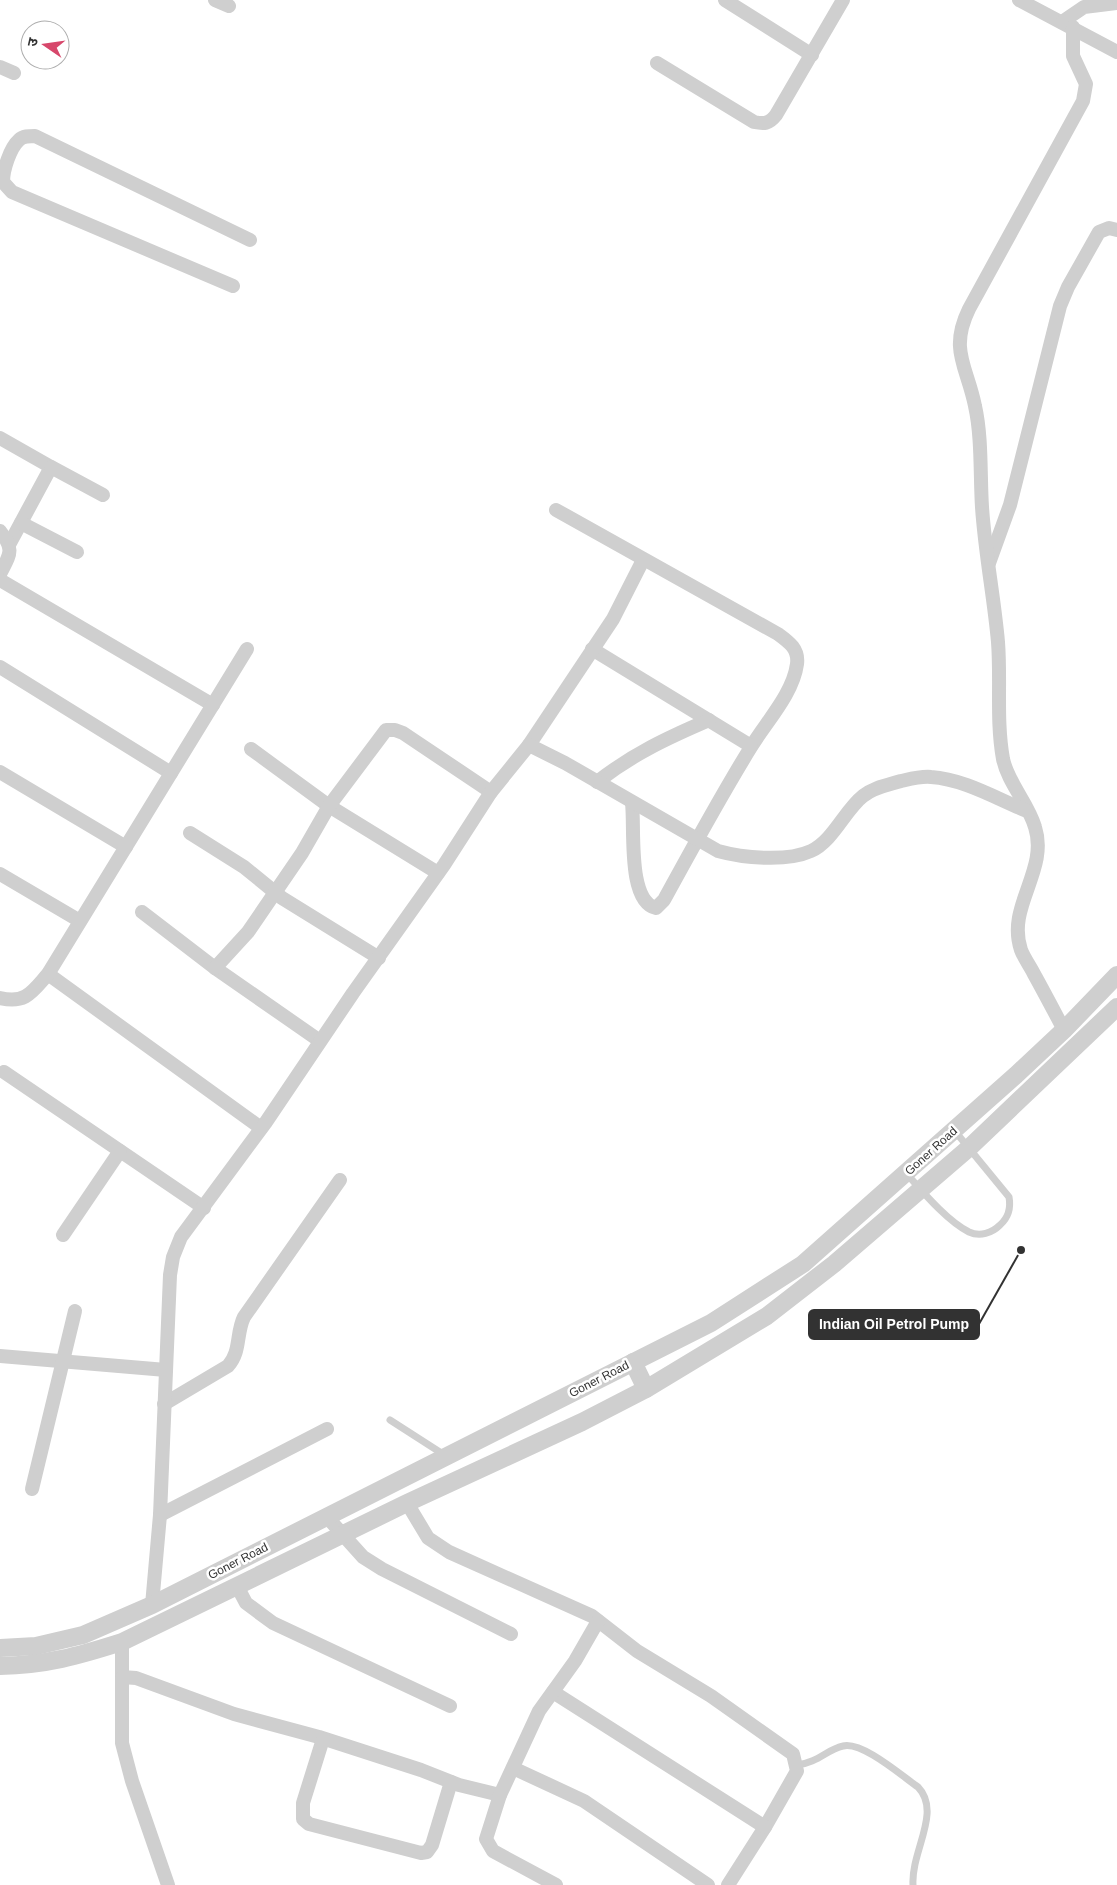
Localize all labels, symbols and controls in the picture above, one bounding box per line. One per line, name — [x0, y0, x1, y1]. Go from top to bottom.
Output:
north arrow — [20, 20, 70, 70]
text: उ — [24, 36, 41, 48]
street label: Goner Road — [902, 1124, 960, 1178]
callout: Indian Oil Petrol Pump — [809, 1310, 979, 1339]
text: Indian Oil Petrol Pump — [819, 1316, 969, 1332]
street label: Goner Road — [567, 1358, 631, 1400]
street label: Goner Road — [206, 1540, 270, 1582]

